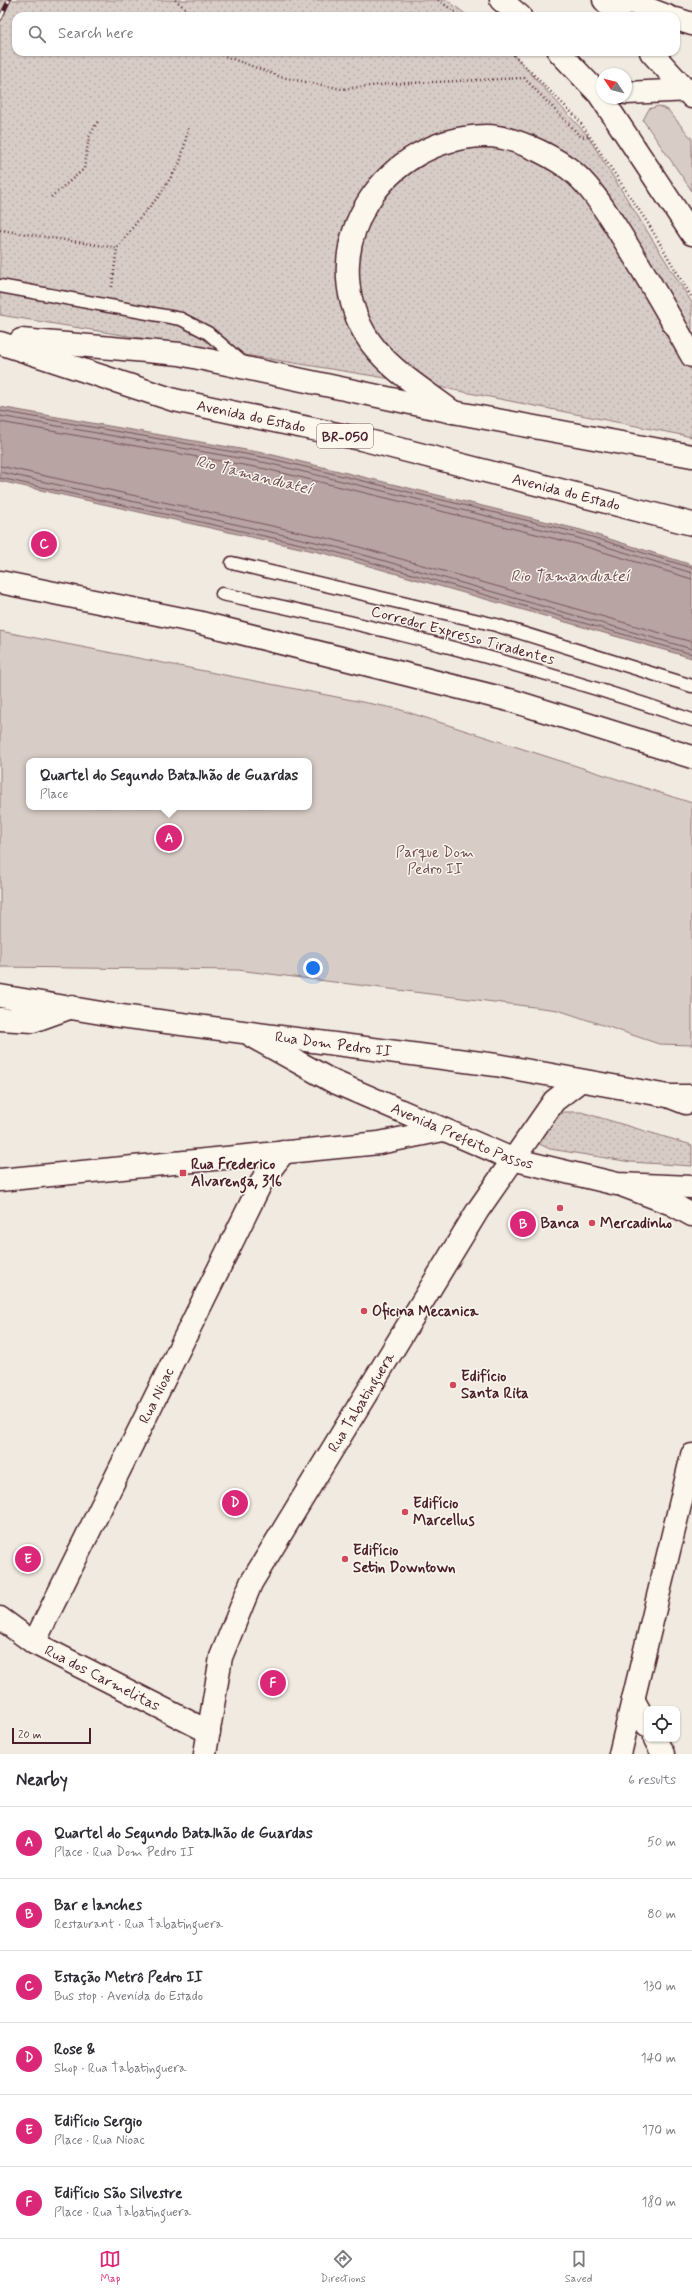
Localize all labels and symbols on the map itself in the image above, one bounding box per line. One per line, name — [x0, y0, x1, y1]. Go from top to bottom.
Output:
north arrow — [596, 68, 632, 104]
street label: Avenida do Estado — [195, 396, 307, 438]
road number: BR-050 — [317, 424, 373, 448]
water label: Rio Tamanduateí — [193, 451, 315, 500]
street label: Avenida do Estado — [510, 469, 622, 516]
pin: C — [31, 529, 57, 559]
water label: Rio Tamanduateí — [511, 566, 631, 587]
street label: Corredor Expresso Tiradentes — [369, 602, 557, 670]
pin: A — [156, 823, 182, 853]
park label: Parque Dom Pedro II — [396, 843, 474, 880]
your location — [303, 958, 323, 978]
street label: Rua Dom Pedro II — [274, 1027, 393, 1062]
street label: Avenida Prefeito Passos — [388, 1099, 535, 1175]
place label: Rua Frederico Alvarenga, 316 — [191, 1155, 282, 1194]
marker: Rua Frederico Alvarenga, 316 — [178, 1168, 188, 1178]
marker: Banca — [555, 1203, 565, 1213]
pin: B — [510, 1209, 536, 1239]
place label: Banca — [541, 1214, 579, 1234]
place label: Mercadinho — [600, 1214, 673, 1234]
marker: Mercadinho — [587, 1218, 597, 1228]
place label: Oficina Mecanica — [372, 1301, 479, 1322]
marker: Oficina Mecanica — [359, 1306, 369, 1316]
street label: Rua Tabatinguera — [324, 1348, 401, 1456]
street label: Rua Nioac — [135, 1365, 179, 1427]
place label: Edifício Santa Rita — [461, 1367, 529, 1404]
marker: Edifício Santa Rita — [448, 1380, 458, 1390]
pin: D — [222, 1488, 248, 1518]
place label: Edifício Marcellus — [413, 1494, 475, 1531]
marker: Edifício Marcellus — [400, 1507, 410, 1517]
place label: Edifício Setin Downtown — [353, 1541, 456, 1578]
pin: E — [15, 1544, 41, 1574]
marker: Edifício Setin Downtown — [340, 1554, 350, 1564]
street label: Rua dos Carmelitas — [41, 1641, 163, 1717]
pin: F — [260, 1668, 286, 1698]
scale bar — [12, 1726, 91, 1745]

